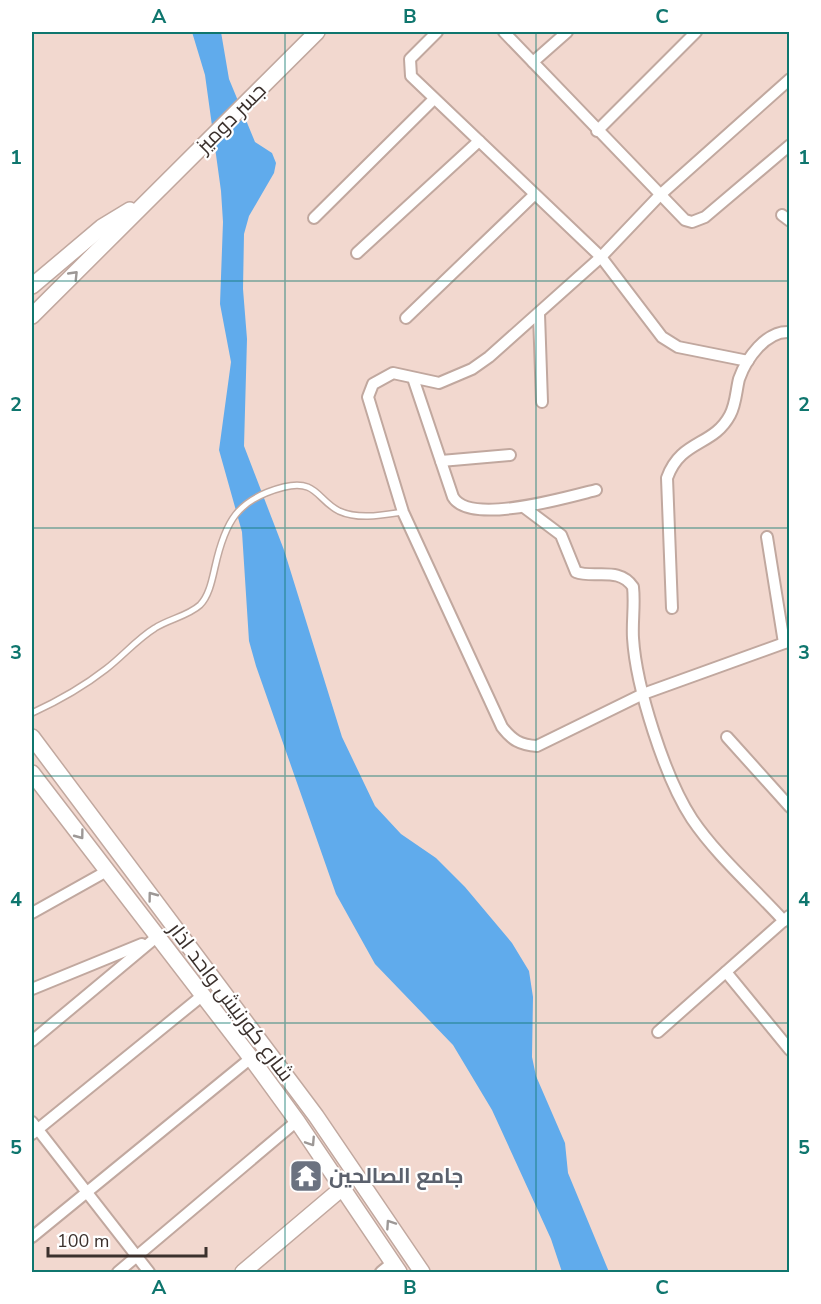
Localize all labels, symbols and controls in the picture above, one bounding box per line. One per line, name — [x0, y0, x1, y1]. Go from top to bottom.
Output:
text: A — [152, 3, 167, 30]
text: B — [403, 3, 417, 30]
text: C — [655, 3, 669, 30]
street label: جسر دوميز — [189, 77, 272, 160]
text: 1 — [10, 144, 22, 171]
text: 1 — [798, 144, 810, 171]
one-way arrow — [66, 271, 77, 282]
text: 2 — [10, 391, 22, 418]
text: 2 — [798, 391, 810, 418]
text: 3 — [10, 639, 22, 666]
text: 3 — [798, 639, 810, 666]
one-way arrow — [73, 829, 84, 840]
text: 4 — [10, 886, 22, 913]
text: 4 — [798, 886, 810, 913]
one-way arrow — [148, 891, 159, 902]
street label: شارع كورنيش واحد اذار — [161, 916, 300, 1087]
text: 5 — [10, 1134, 22, 1161]
text: 5 — [798, 1134, 810, 1161]
one-way arrow — [303, 1136, 314, 1147]
temple icon: جامع الصالحين — [288, 1158, 324, 1194]
place label: جامع الصالحين — [329, 1162, 463, 1190]
one-way arrow — [386, 1219, 397, 1230]
scale bar — [48, 1220, 206, 1258]
text: 100 m — [57, 1229, 109, 1253]
text: A — [152, 1274, 167, 1301]
text: B — [403, 1274, 417, 1301]
text: C — [655, 1274, 669, 1301]

